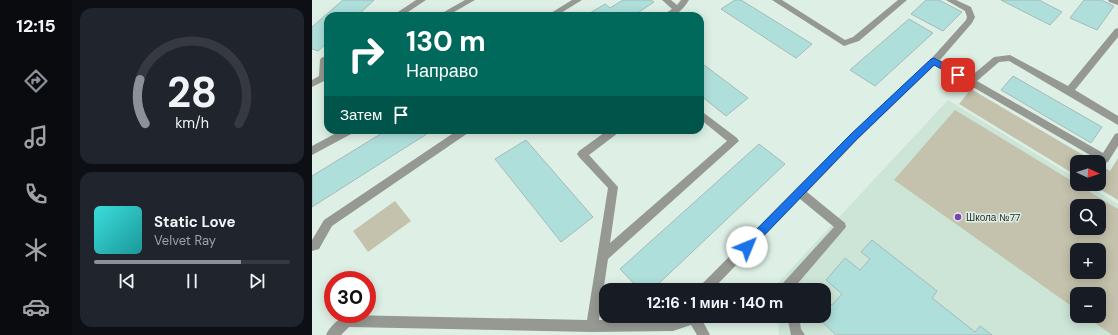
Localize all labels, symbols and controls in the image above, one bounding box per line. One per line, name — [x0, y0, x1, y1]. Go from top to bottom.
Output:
text: 12:15 — [16, 14, 56, 38]
text: 130 m — [406, 23, 486, 60]
icon: right — [340, 28, 392, 80]
pin — [941, 58, 975, 92]
text: Направо — [406, 59, 478, 83]
icon: arrive — [947, 64, 969, 86]
text: 28 — [167, 66, 217, 120]
icon: directions — [22, 67, 50, 95]
icon: arrive — [390, 104, 412, 126]
text: Затем — [340, 105, 382, 125]
text: km/h — [175, 113, 209, 131]
icon: music — [22, 123, 50, 151]
north arrow — [1070, 155, 1106, 191]
map controls — [1070, 155, 1106, 323]
icon: phone — [22, 180, 50, 208]
button: search — [1070, 199, 1106, 235]
place label: Школа №77 — [966, 211, 1020, 224]
text: Static Love — [154, 212, 235, 232]
marker: Школа №77 — [953, 212, 963, 222]
position arrow — [726, 226, 768, 268]
text: Velvet Ray — [154, 232, 216, 249]
icon: climate — [22, 236, 50, 264]
button: + — [1070, 243, 1106, 279]
icon: previous — [116, 270, 138, 292]
icon: pause — [181, 270, 203, 292]
icon: next — [246, 270, 268, 292]
speed limit sign: 30 — [324, 271, 376, 323]
button: − — [1070, 287, 1106, 323]
icon: car — [22, 293, 50, 321]
text: 12:16 · 1 мин · 140 m — [647, 293, 783, 313]

